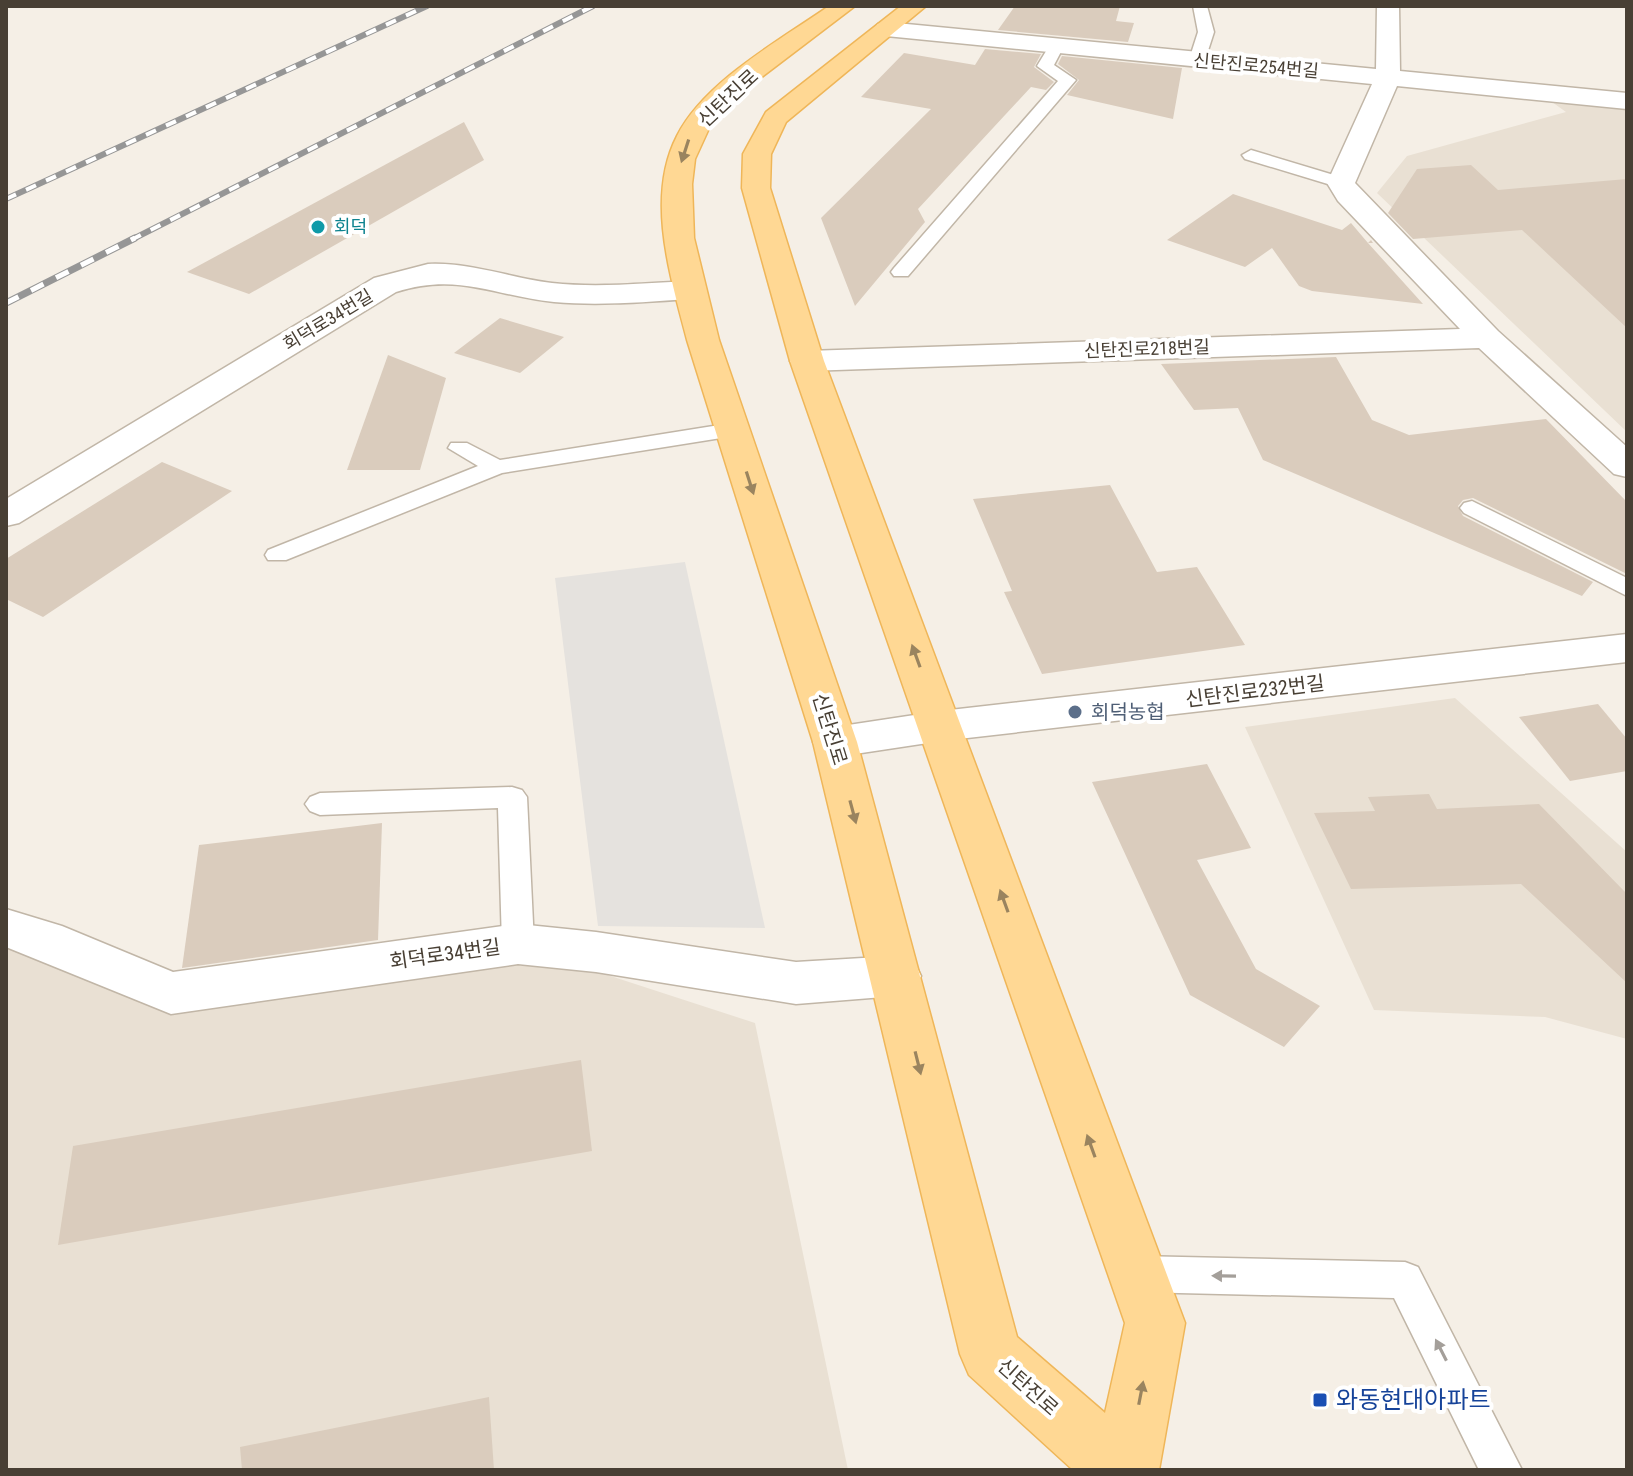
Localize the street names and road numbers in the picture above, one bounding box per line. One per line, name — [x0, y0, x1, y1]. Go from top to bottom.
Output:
street label: 신탄진로254번길 — [1192, 50, 1320, 81]
street label: 신탄진로 — [693, 64, 763, 132]
street label: 회덕로34번길 — [279, 285, 376, 354]
street label: 신탄진로218번길 — [1084, 336, 1210, 361]
street label: 신탄진로232번길 — [1184, 671, 1326, 711]
street label: 신탄진로 — [808, 690, 852, 768]
street label: 회덕로34번길 — [388, 934, 502, 974]
street label: 신탄진로 — [993, 1353, 1063, 1421]

